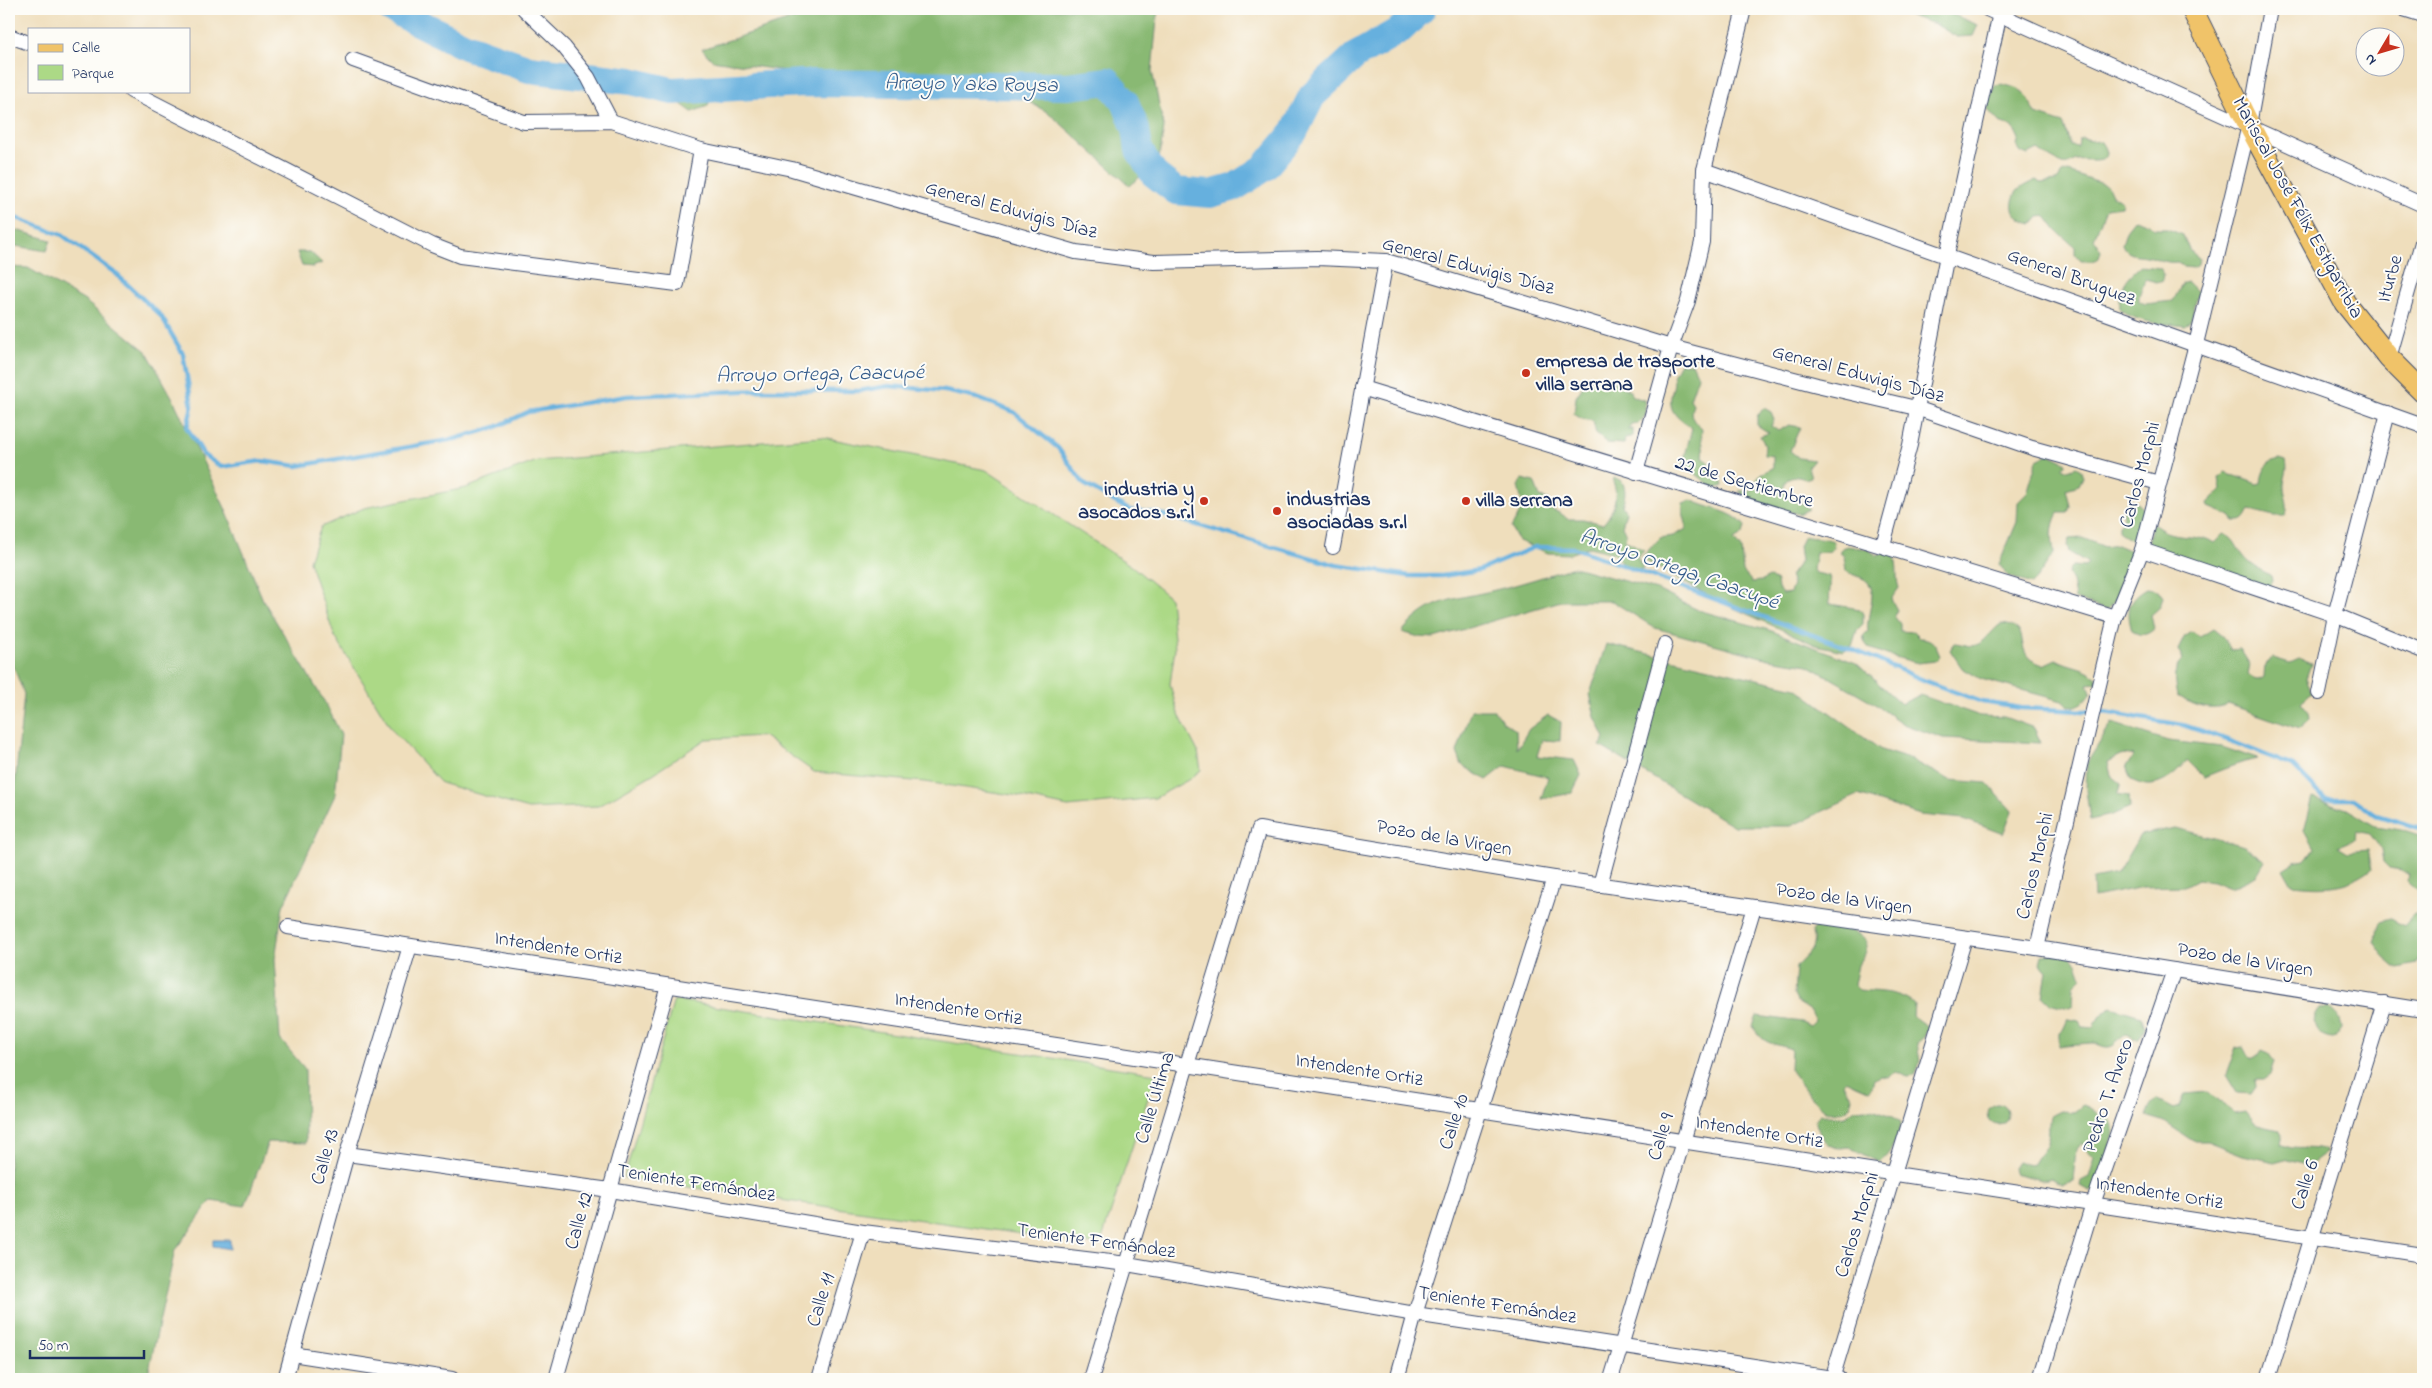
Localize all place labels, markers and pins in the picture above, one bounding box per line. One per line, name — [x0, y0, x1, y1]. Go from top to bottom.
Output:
place label: empresa de trasporte villa serrana — [1535, 348, 1716, 400]
marker: empresa de trasporte villa serrana — [1520, 367, 1532, 379]
place label: industria y asocados s.r.l — [1078, 476, 1194, 528]
place label: industrias asociadas s.r.l — [1287, 486, 1407, 538]
place label: villa serrana — [1475, 487, 1573, 516]
marker: industria y asocados s.r.l — [1198, 495, 1210, 507]
marker: villa serrana — [1460, 495, 1472, 507]
marker: industrias asociadas s.r.l — [1271, 505, 1283, 517]

